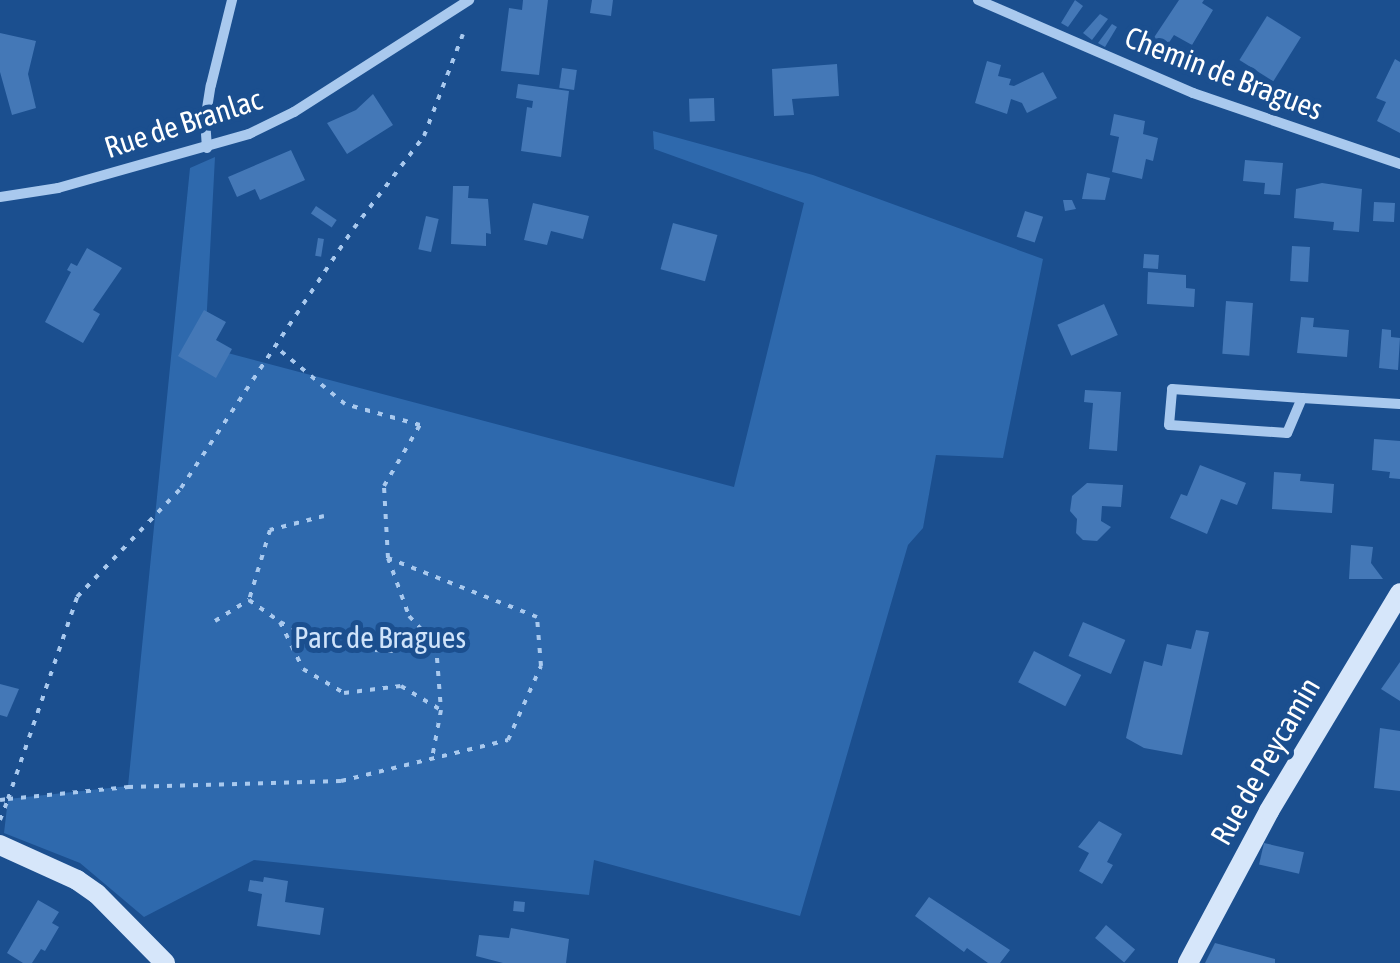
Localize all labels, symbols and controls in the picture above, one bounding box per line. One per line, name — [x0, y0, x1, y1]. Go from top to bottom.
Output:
street label: Chemin de Bragues — [1120, 19, 1328, 127]
street label: Rue de Branlac — [100, 81, 266, 165]
park label: Parc de Bragues — [294, 619, 466, 655]
street label: Rue de Peycamin — [1203, 671, 1327, 851]

